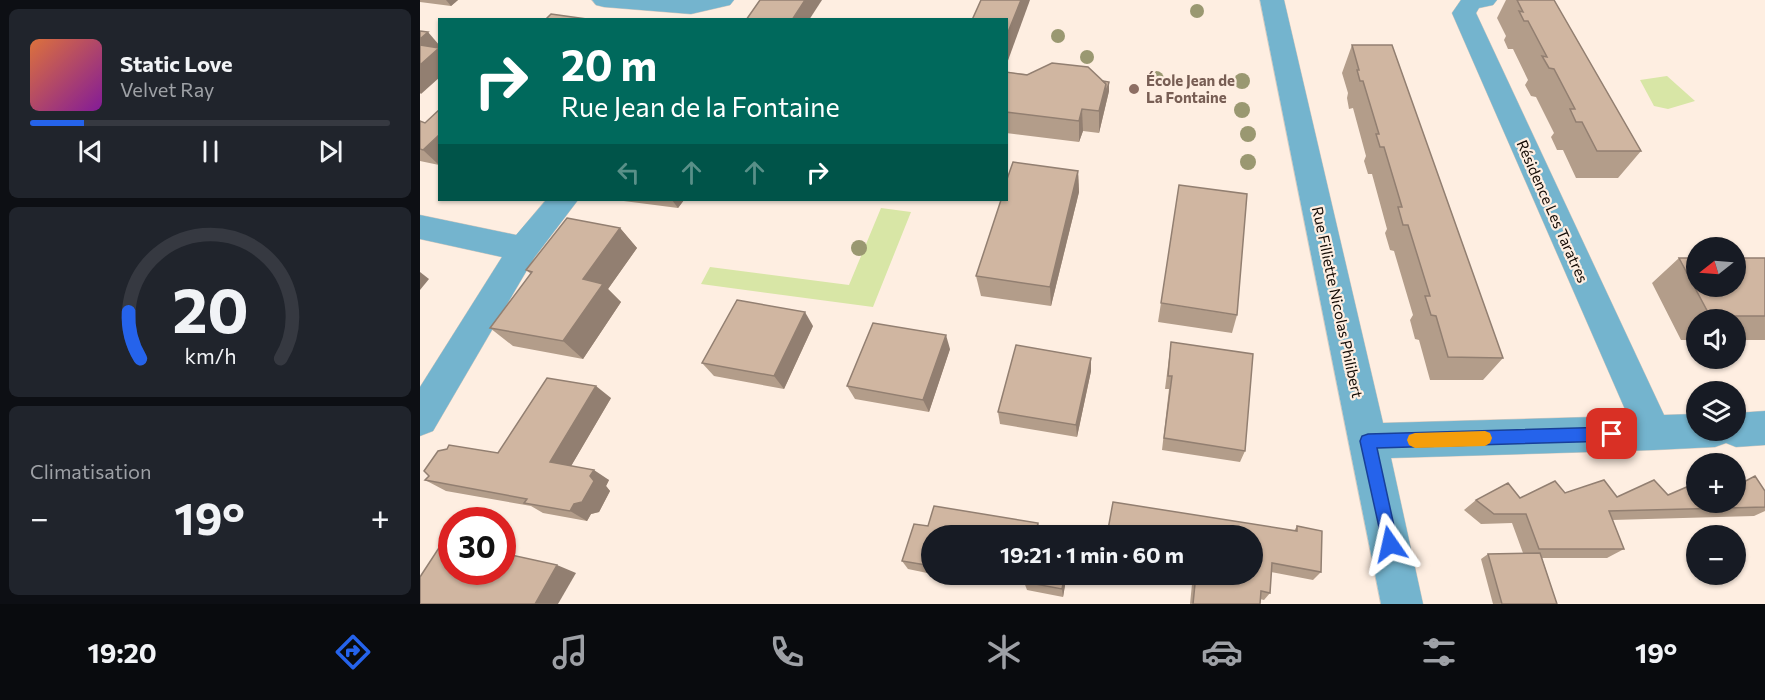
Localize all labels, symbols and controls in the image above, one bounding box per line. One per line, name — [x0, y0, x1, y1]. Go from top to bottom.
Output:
text: 20 m — [561, 38, 657, 90]
icon: right — [462, 42, 540, 120]
text: Static Love — [120, 50, 233, 77]
place label: École Jean de La Fontaine — [1146, 71, 1235, 106]
text: Velvet Ray — [120, 77, 214, 101]
marker: École Jean de La Fontaine — [1127, 82, 1141, 96]
text: Rue Jean de la Fontaine — [561, 90, 840, 123]
icon: previous — [74, 135, 107, 168]
icon: pause — [194, 135, 227, 168]
icon: next — [314, 135, 347, 168]
street label: Résidence Les Taratres — [1513, 137, 1593, 285]
icon: left — [612, 156, 645, 189]
icon: ahead — [675, 156, 708, 189]
icon: ahead — [738, 156, 771, 189]
icon: right — [801, 156, 834, 189]
street label: Rue Filliette Nicolas Philibert — [1309, 205, 1367, 399]
north arrow — [1686, 237, 1746, 297]
map controls — [1686, 237, 1746, 585]
text: 20 — [172, 270, 248, 346]
button: sound — [1686, 309, 1746, 369]
text: km/h — [184, 342, 236, 368]
button: layers — [1686, 381, 1746, 441]
pin — [1586, 408, 1637, 459]
icon: arrive — [1595, 417, 1628, 450]
button: + — [1686, 453, 1746, 513]
text: Climatisation — [30, 459, 151, 483]
text: 19° — [174, 489, 245, 544]
text: − — [30, 496, 49, 537]
text: + — [371, 496, 390, 537]
speed limit sign: 30 — [438, 507, 516, 585]
position arrow — [1358, 512, 1422, 576]
button: − — [1686, 525, 1746, 585]
text: 19:21 · 1 min · 60 m — [1000, 541, 1184, 568]
icon: directions — [332, 631, 374, 673]
icon: music — [549, 631, 591, 673]
icon: phone — [766, 631, 808, 673]
icon: climate — [983, 631, 1025, 673]
icon: car — [1201, 631, 1243, 673]
icon: filters — [1418, 631, 1460, 673]
text: 19:20 — [88, 636, 157, 669]
text: 19° — [1635, 636, 1677, 669]

